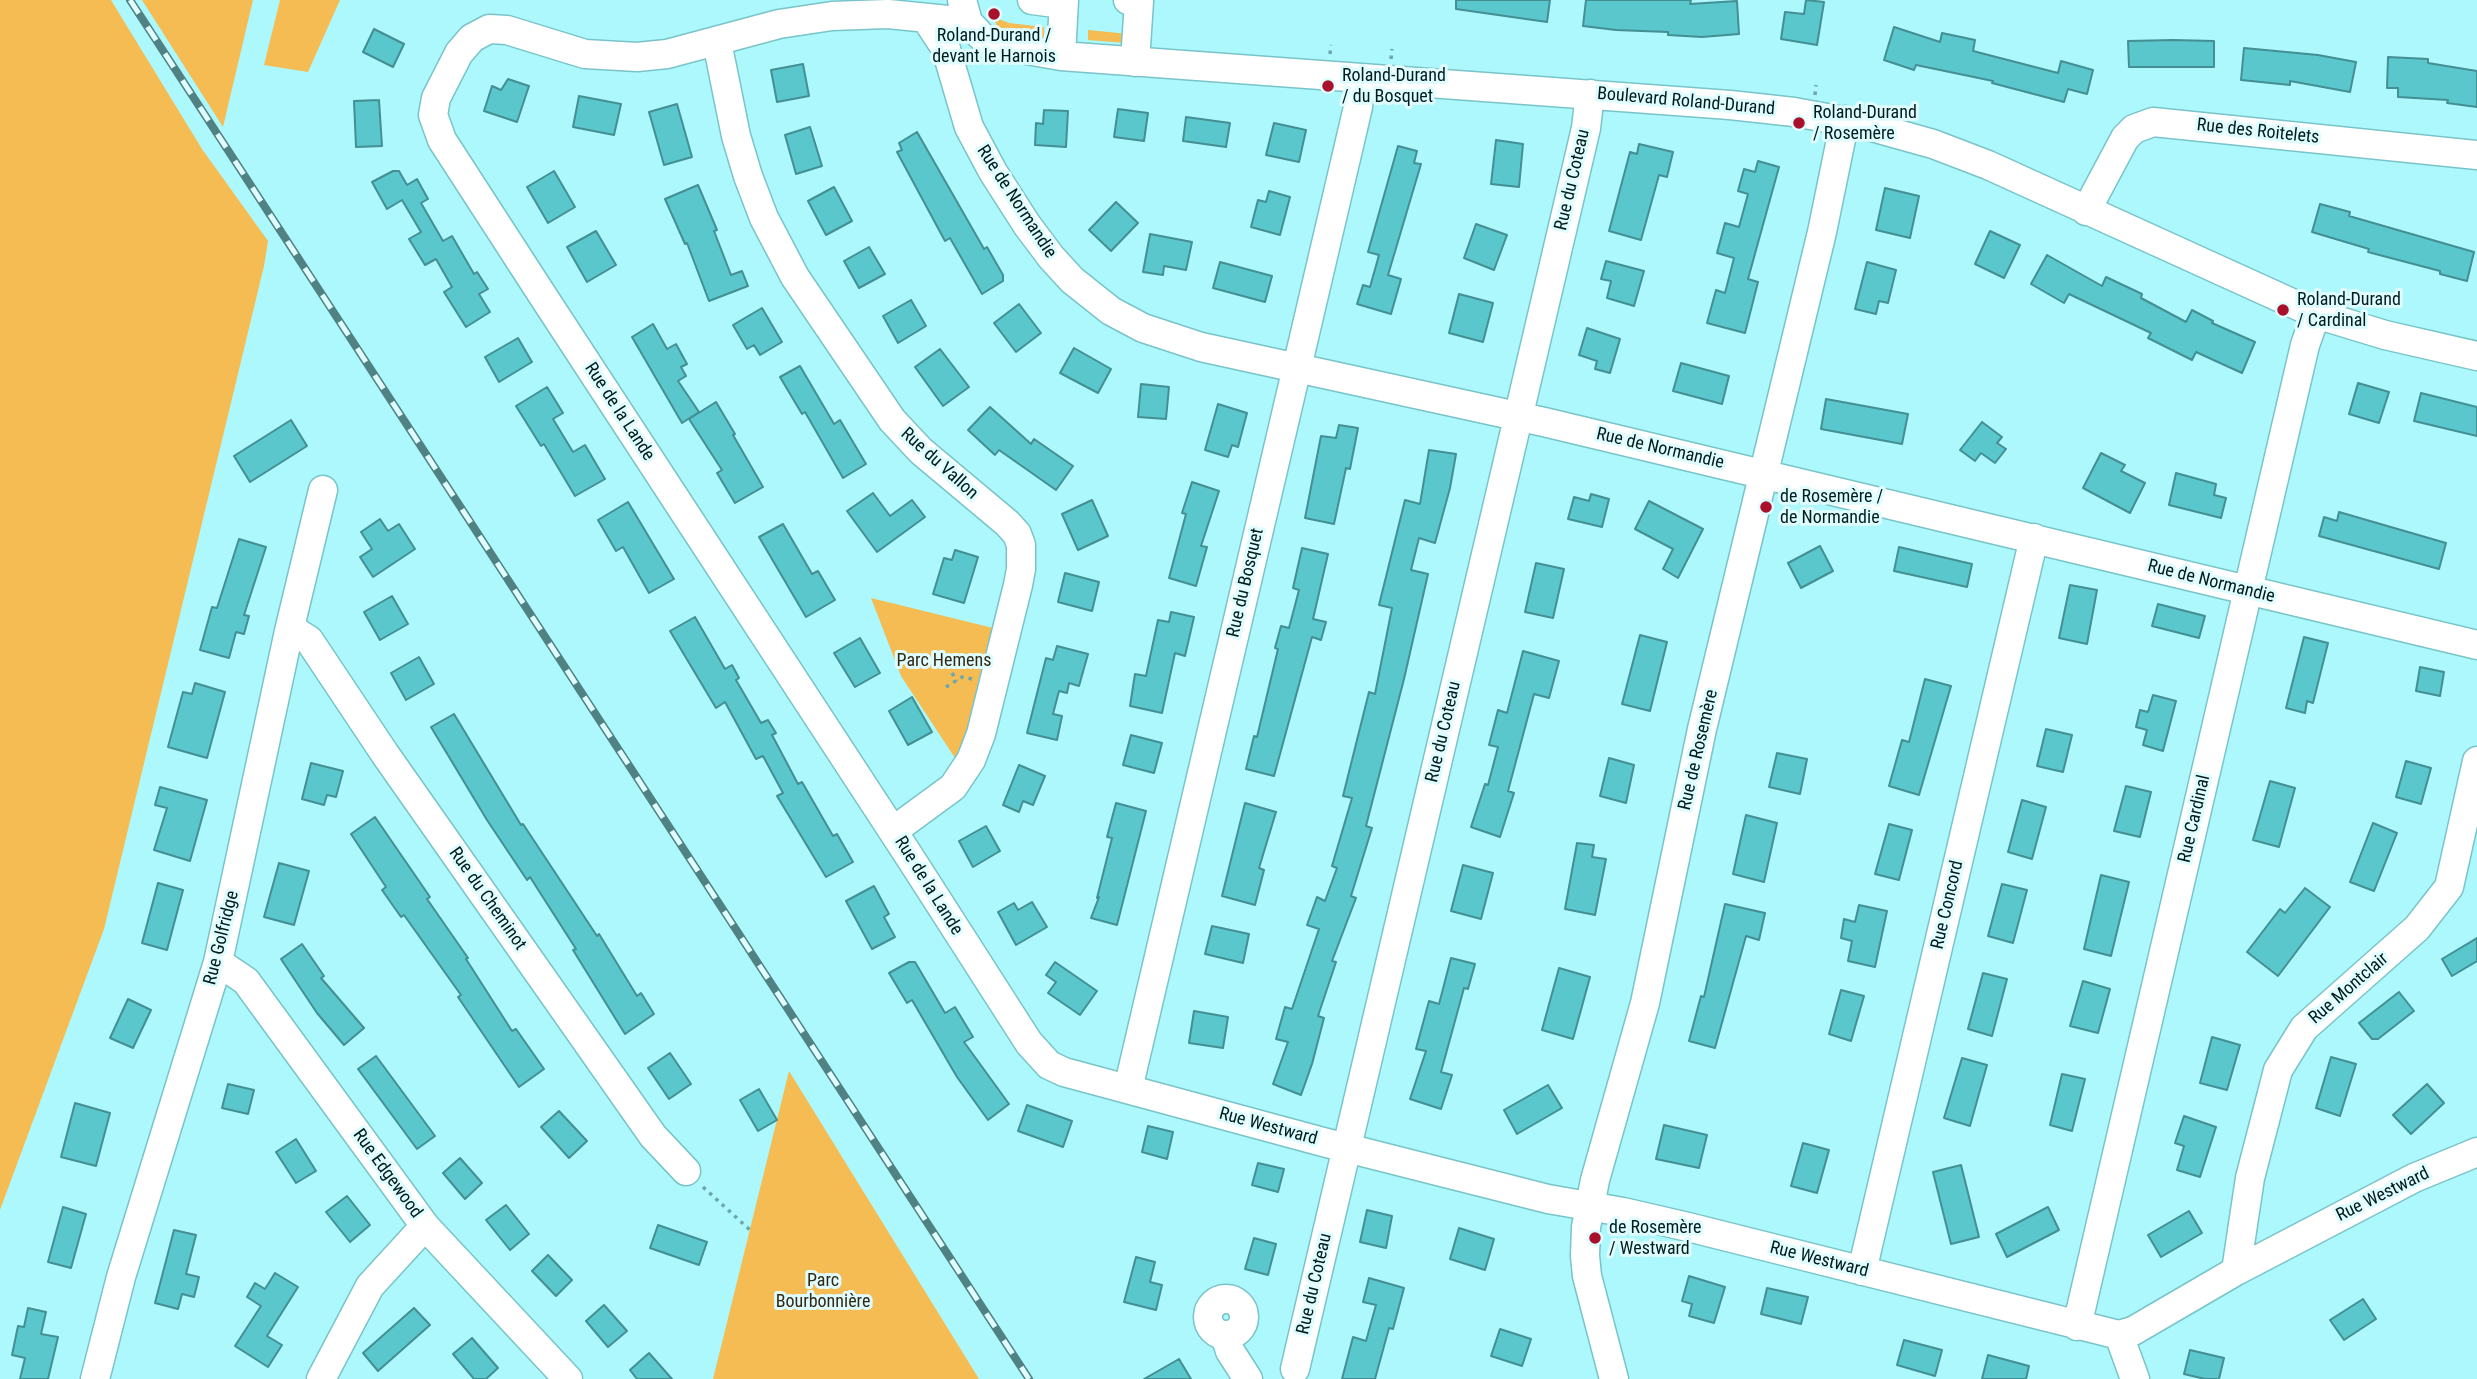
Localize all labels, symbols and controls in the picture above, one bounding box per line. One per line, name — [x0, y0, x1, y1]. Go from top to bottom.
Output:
marker: Roland-Durand / devant le Harnois — [986, 6, 1002, 22]
place label: Roland-Durand / devant le Harnois — [932, 25, 1056, 68]
place label: Roland-Durand / du Bosquet — [1342, 65, 1446, 108]
marker: Roland-Durand / du Bosquet — [1320, 78, 1336, 94]
street label: Boulevard Roland-Durand — [1596, 83, 1776, 121]
place label: Roland-Durand / Rosemère — [1813, 102, 1917, 144]
marker: Roland-Durand / Rosemère — [1791, 115, 1807, 131]
street label: Rue des Roitelets — [2196, 115, 2320, 149]
street label: Rue du Coteau — [1551, 127, 1595, 233]
street label: Rue de Normandie — [971, 141, 1061, 263]
place label: Roland-Durand / Cardinal — [2297, 289, 2401, 332]
marker: Roland-Durand / Cardinal — [2275, 302, 2291, 318]
street label: Rue de la Lande — [579, 359, 659, 465]
street label: Rue du Vallon — [896, 424, 982, 504]
street label: Rue de Normandie — [1594, 424, 1726, 474]
place label: de Rosemère / de Normandie — [1780, 486, 1883, 528]
marker: de Rosemère / de Normandie — [1758, 499, 1774, 515]
street label: Rue du Bosquet — [1223, 526, 1269, 640]
street label: Rue de Normandie — [2145, 556, 2277, 608]
park label: Parc Hemens — [897, 650, 991, 672]
street label: Rue du Coteau — [1422, 679, 1466, 785]
street label: Rue de Rosemère — [1675, 687, 1723, 813]
street label: Rue Cardinal — [2174, 773, 2216, 865]
street label: Rue de la Lande — [889, 833, 967, 939]
street label: Rue du Cheminot — [444, 843, 530, 955]
street label: Rue Concord — [1927, 859, 1969, 951]
street label: Rue Golfridge — [200, 889, 244, 987]
street label: Rue Montclair — [2305, 949, 2393, 1029]
street label: Rue Westward — [1217, 1104, 1319, 1150]
street label: Rue Edgewood — [348, 1125, 426, 1223]
street label: Rue Westward — [2333, 1163, 2433, 1227]
place label: de Rosemère / Westward — [1609, 1217, 1701, 1260]
marker: de Rosemère / Westward — [1587, 1230, 1603, 1246]
street label: Rue du Coteau — [1293, 1231, 1337, 1337]
street label: Rue Westward — [1767, 1237, 1871, 1283]
park label: Parc Bourbonnière — [776, 1270, 870, 1312]

